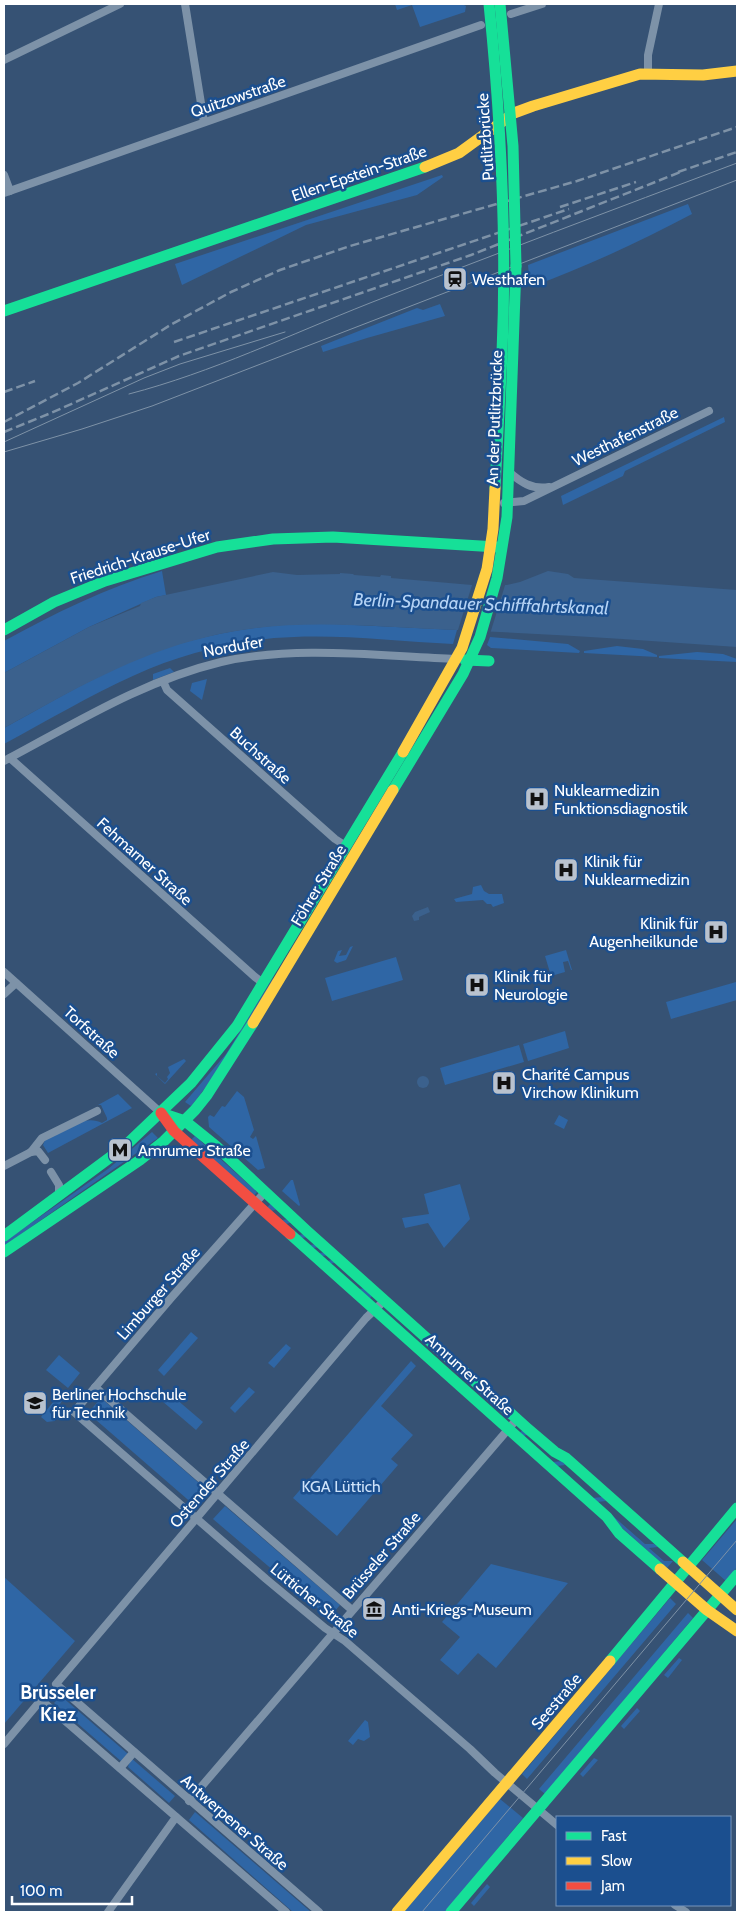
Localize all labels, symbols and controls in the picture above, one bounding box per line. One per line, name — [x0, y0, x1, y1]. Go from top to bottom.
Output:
street label: Quitzowstraße — [188, 71, 288, 122]
street label: Putlitzbrücke — [473, 93, 498, 181]
street label: Ellen-Epstein-Straße — [289, 141, 429, 205]
station icon: Westhafen — [442, 266, 468, 292]
place label: Westhafen — [472, 270, 545, 289]
street label: An der Putlitzbrücke — [483, 350, 506, 486]
street label: Westhafenstraße — [569, 403, 681, 470]
street label: Friedrich-Krause-Ufer — [68, 525, 213, 588]
water label: Berlin-Spandauer Schifffahrtskanal — [353, 589, 610, 619]
street label: Nordufer — [202, 632, 265, 661]
street label: Buchstraße — [226, 723, 295, 788]
place label: Nuklearmedizin Funktionsdiagnostik — [554, 781, 688, 818]
hospital icon: Nuklearmedizin Funktionsdiagnostik — [524, 786, 550, 812]
street label: Fehmarner Straße — [93, 814, 196, 909]
street label: Föhrer Straße — [287, 841, 350, 929]
place label: Klinik für Nuklearmedizin — [584, 852, 690, 889]
hospital icon: Klinik für Nuklearmedizin — [553, 857, 579, 883]
place label: Klinik für Augenheilkunde — [589, 914, 699, 951]
hospital icon: Klinik für Augenheilkunde — [703, 919, 729, 945]
place label: Klinik für Neurologie — [494, 967, 568, 1004]
hospital icon: Klinik für Neurologie — [464, 972, 490, 998]
street label: Torfstraße — [60, 1002, 123, 1062]
place label: Charité Campus Virchow Klinikum — [522, 1065, 639, 1102]
hospital icon: Charité Campus Virchow Klinikum — [491, 1070, 517, 1096]
metro station icon: Amrumer Straße — [107, 1137, 133, 1163]
place label: Amrumer Straße — [138, 1141, 251, 1160]
street label: Limburger Straße — [113, 1243, 204, 1344]
street label: Amrumer Straße — [421, 1330, 518, 1419]
place label: Berliner Hochschule für Technik — [52, 1385, 186, 1422]
school or university icon: Berliner Hochschule für Technik — [22, 1390, 48, 1416]
street label: Ostender Straße — [166, 1435, 253, 1532]
park label: KGA Lüttich — [301, 1477, 381, 1496]
street label: Brüsseler Straße — [338, 1508, 424, 1603]
street label: Lütticher Straße — [267, 1559, 363, 1642]
museum icon: Anti-Kriegs-Museum — [361, 1596, 387, 1622]
place label: Anti-Kriegs-Museum — [392, 1600, 532, 1619]
street label: Seestraße — [527, 1669, 585, 1733]
district label: Brüsseler Kiez — [20, 1681, 96, 1726]
street label: Antwerpener Straße — [177, 1771, 292, 1874]
legend — [556, 1816, 731, 1906]
text: Fast — [601, 1827, 626, 1845]
text: Slow — [601, 1852, 632, 1870]
scale bar — [12, 1874, 132, 1906]
text: Jam — [600, 1877, 625, 1895]
text: 100 m — [20, 1882, 62, 1900]

